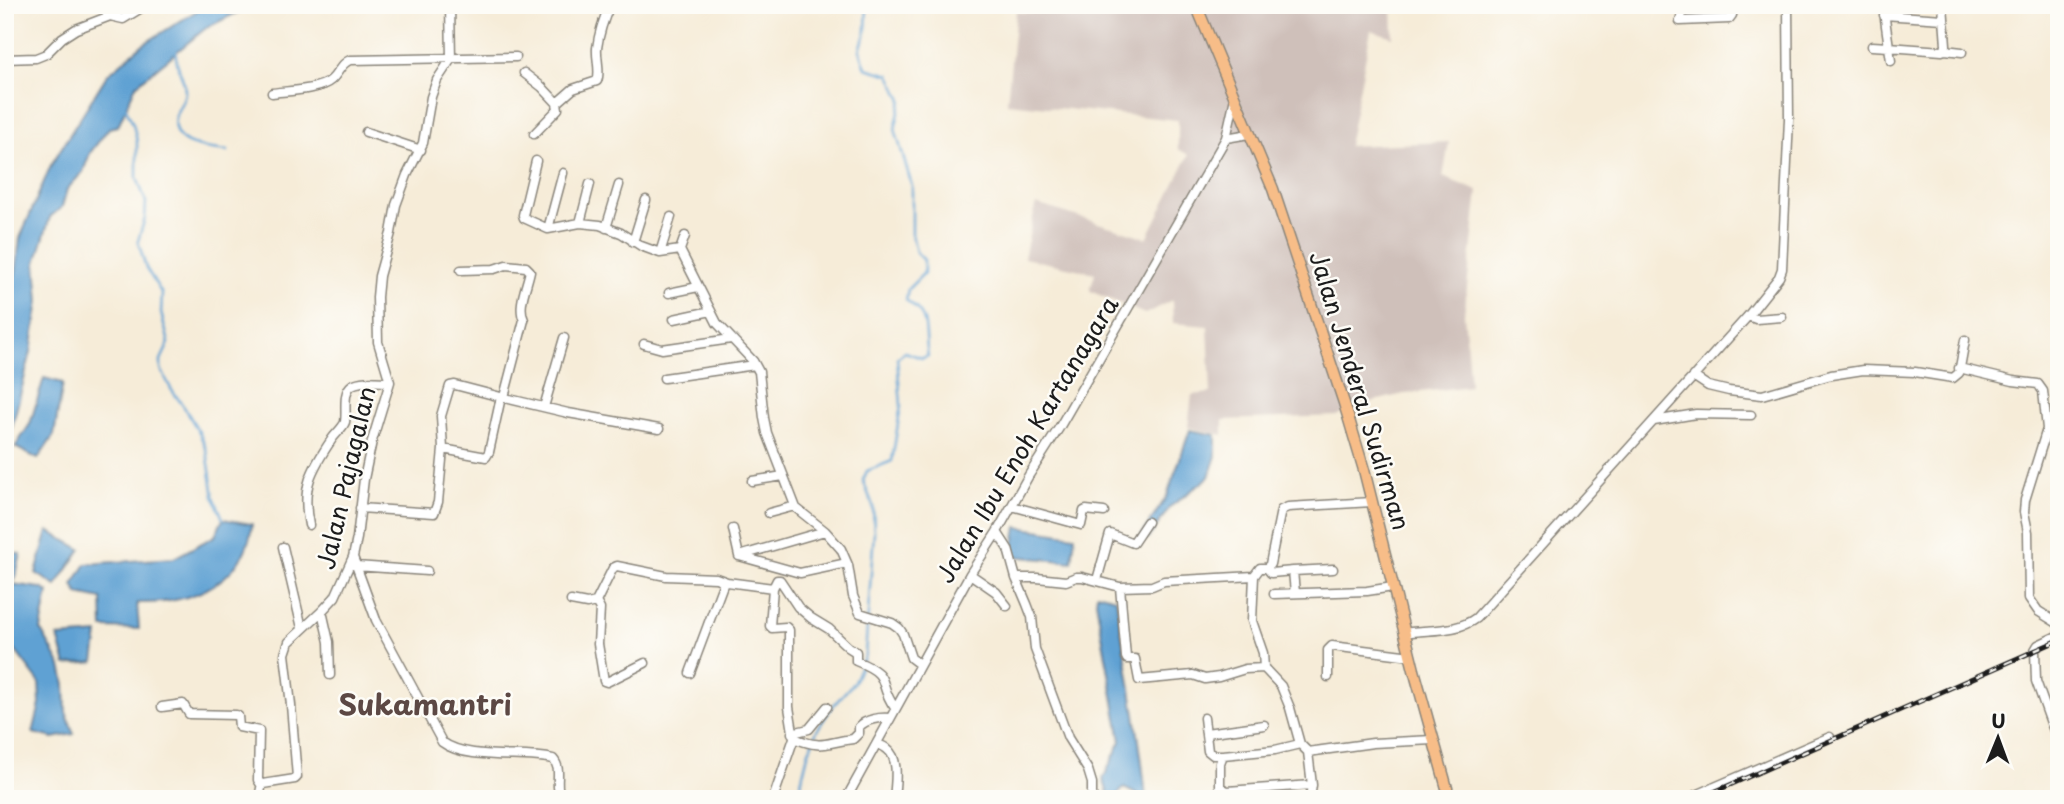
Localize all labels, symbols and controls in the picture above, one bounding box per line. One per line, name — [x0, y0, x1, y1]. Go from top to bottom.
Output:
street label: Jalan Jenderal Sudirman — [1301, 247, 1420, 534]
street label: Jalan Ibu Enoh Kartanagara — [926, 289, 1126, 589]
street label: Jalan Pajagalan — [306, 382, 384, 573]
district label: Sukamantri — [338, 682, 512, 725]
north arrow — [1962, 702, 2032, 772]
text: U — [1991, 706, 2006, 734]

